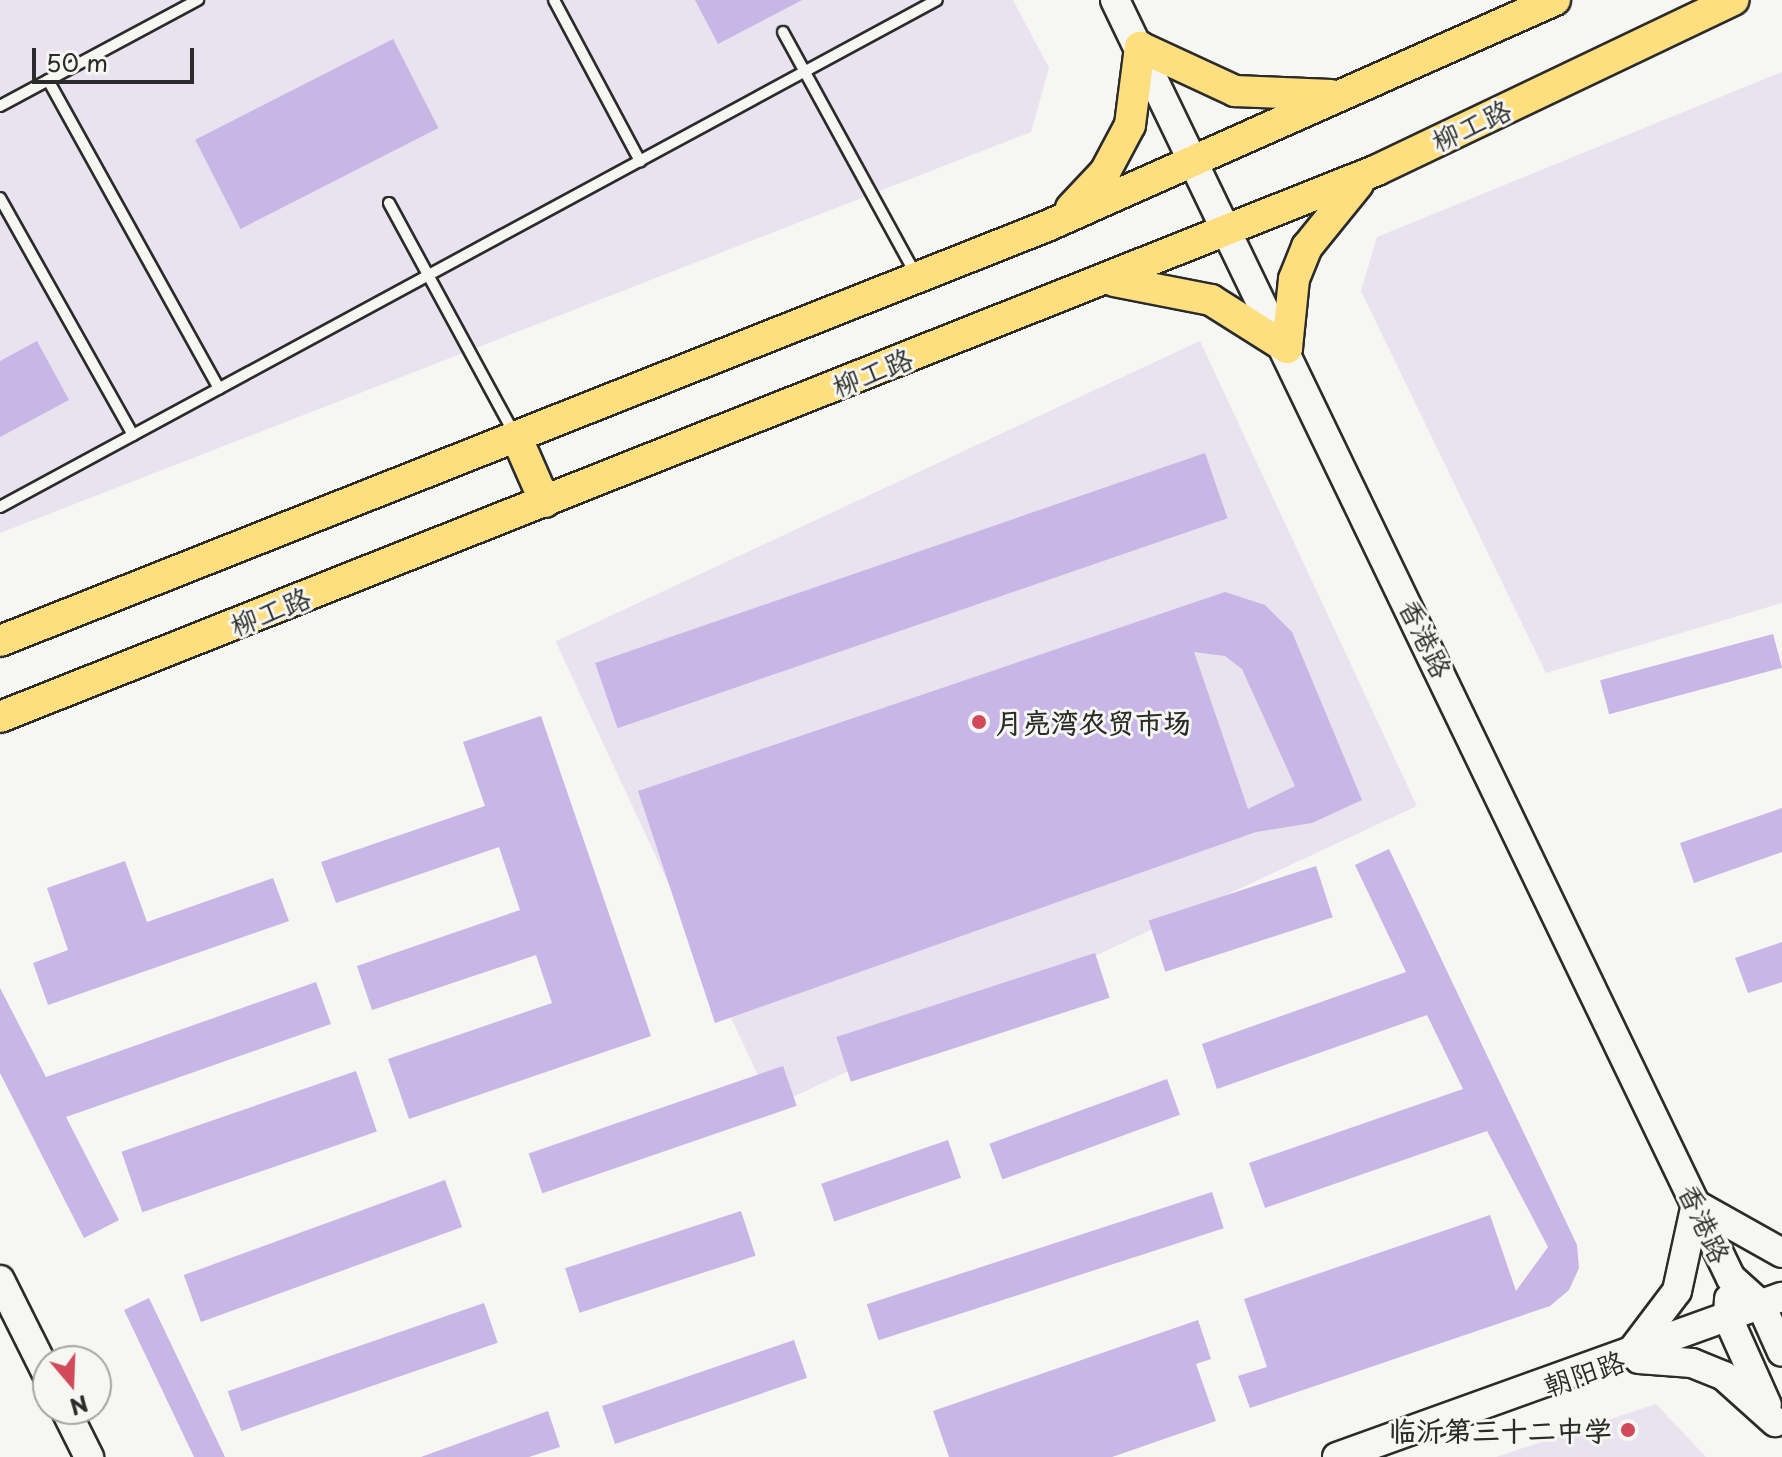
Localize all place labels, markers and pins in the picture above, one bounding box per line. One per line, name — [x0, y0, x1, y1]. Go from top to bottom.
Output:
place label: 月亮湾农贸市场 — [995, 705, 1191, 739]
marker: 月亮湾农贸市场 — [970, 713, 988, 731]
place label: 临沂第三十二中学 — [1388, 1413, 1612, 1447]
marker: 临沂第三十二中学 — [1619, 1421, 1637, 1439]

